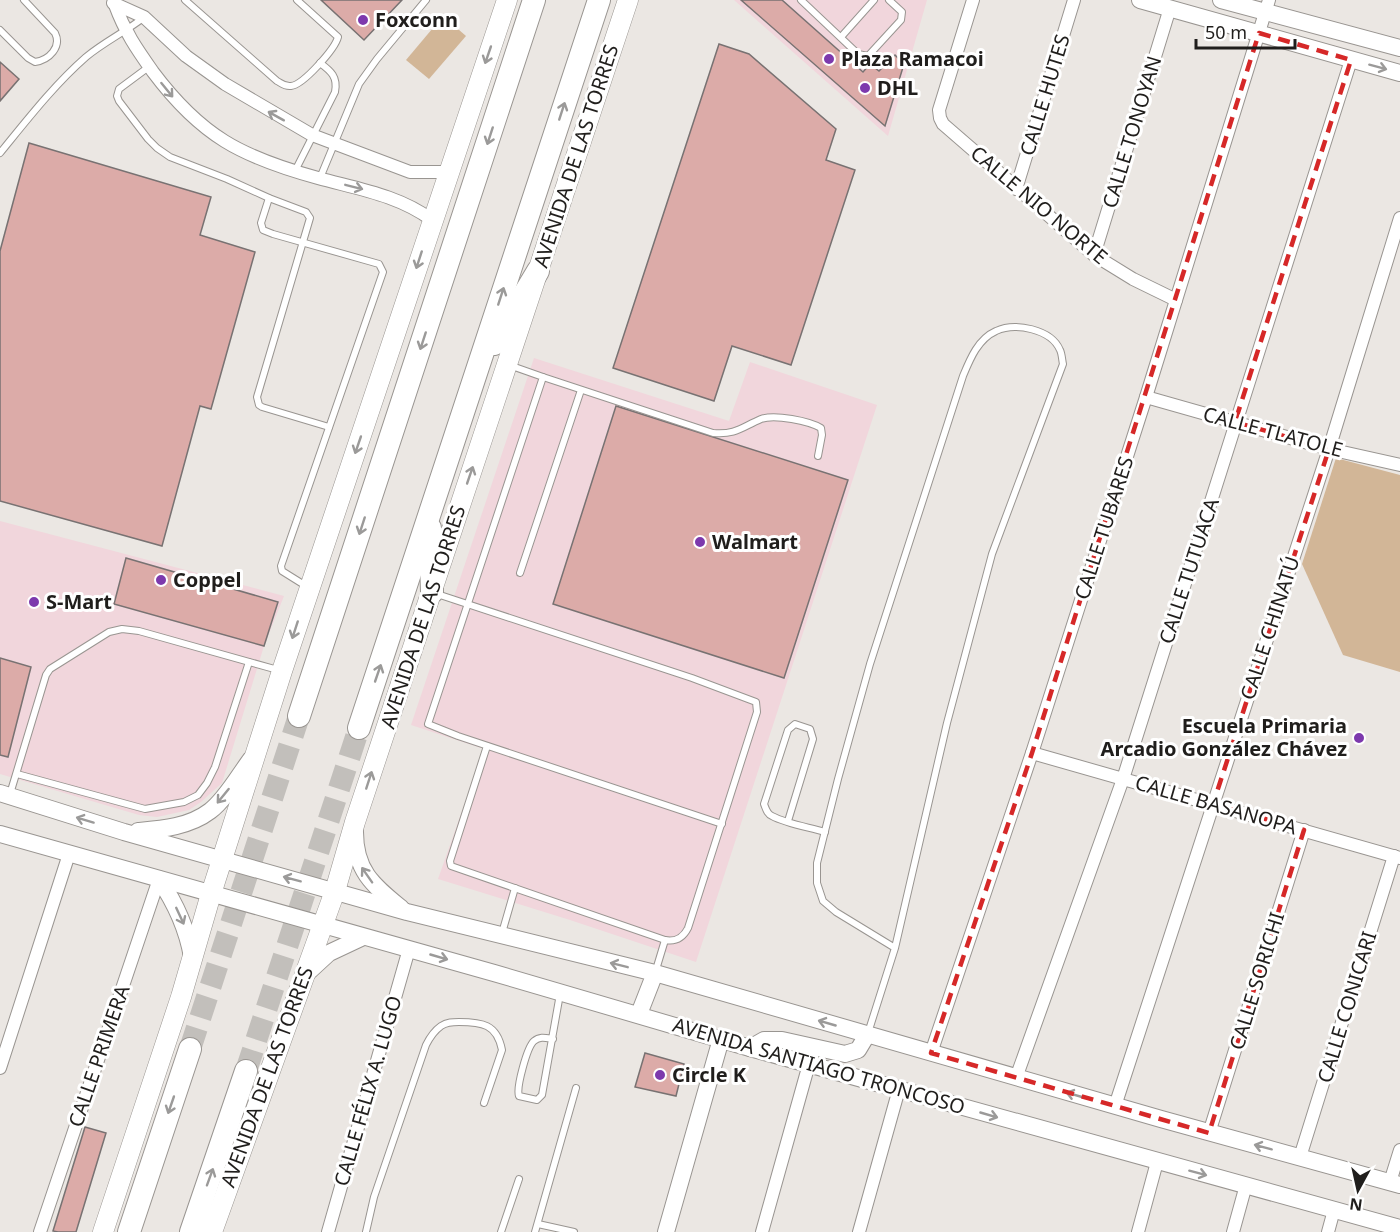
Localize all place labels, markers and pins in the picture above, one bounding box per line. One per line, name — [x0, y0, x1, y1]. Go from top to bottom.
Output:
place label: Foxconn — [375, 6, 458, 33]
marker: Foxconn — [356, 13, 370, 27]
place label: Plaza Ramacoi — [841, 45, 984, 72]
marker: Plaza Ramacoi — [822, 52, 836, 66]
place label: DHL — [877, 74, 918, 101]
marker: DHL — [858, 81, 872, 95]
place label: Walmart — [712, 528, 798, 555]
marker: Walmart — [693, 535, 707, 549]
place label: Coppel — [173, 566, 242, 593]
marker: Coppel — [154, 573, 168, 587]
place label: S-Mart — [46, 588, 112, 615]
marker: S-Mart — [27, 595, 41, 609]
place label: Escuela Primaria Arcadio González Chávez — [1101, 712, 1347, 762]
marker: Escuela Primaria Arcadio González Chávez — [1352, 731, 1366, 745]
place label: Circle K — [672, 1061, 747, 1088]
marker: Circle K — [653, 1068, 667, 1082]

